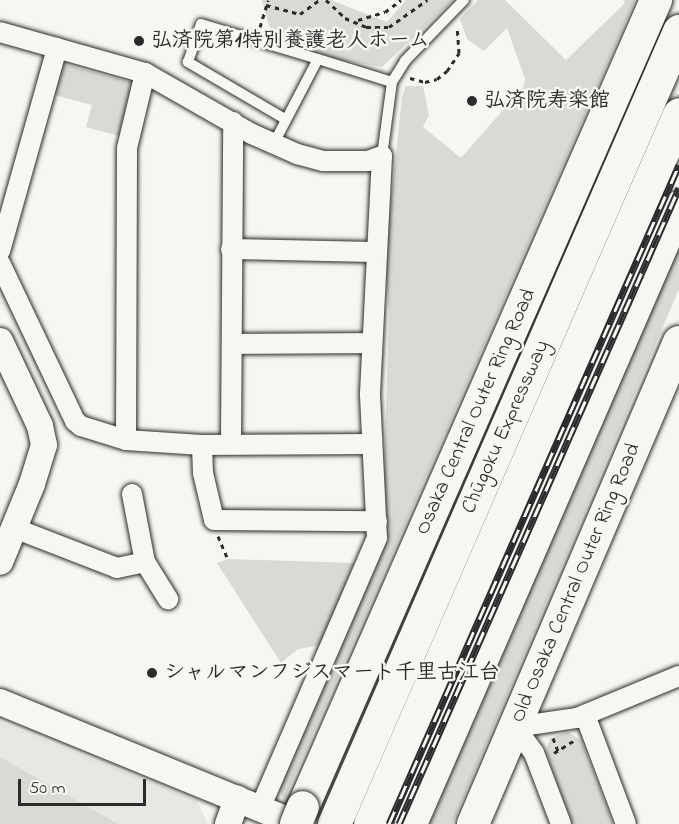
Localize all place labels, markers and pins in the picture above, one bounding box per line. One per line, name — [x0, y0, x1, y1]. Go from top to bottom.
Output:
place label: 弘済院第1特別養護老人ホーム — [151, 28, 431, 54]
marker: 弘済院第1特別養護老人ホーム — [132, 34, 146, 48]
place label: 弘済院寿楽館 — [484, 88, 610, 114]
marker: 弘済院寿楽館 — [465, 94, 479, 108]
place label: シャルマンフジスマート千里古江台 — [164, 660, 500, 686]
marker: シャルマンフジスマート千里古江台 — [145, 666, 159, 680]

